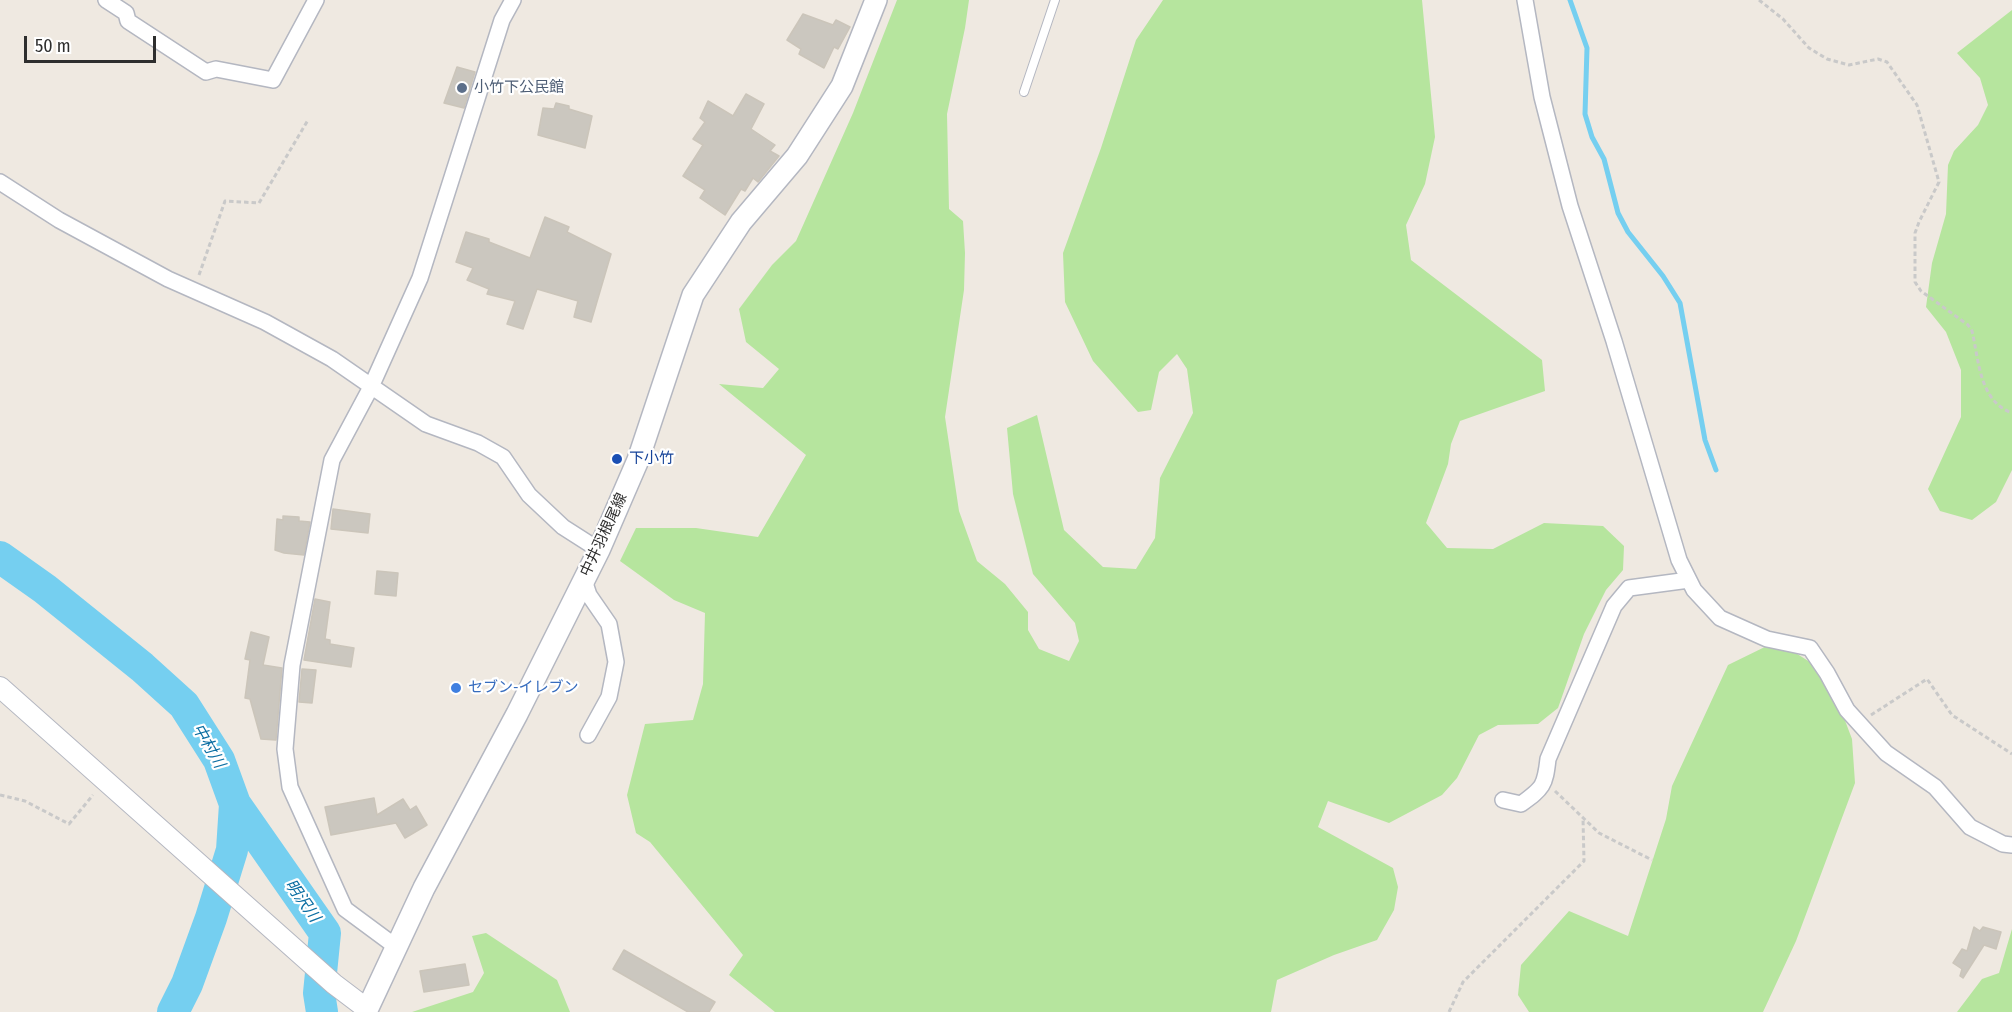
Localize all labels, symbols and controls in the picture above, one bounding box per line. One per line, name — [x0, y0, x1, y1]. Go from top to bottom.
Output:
scale bar — [27, 24, 159, 62]
text: 50 m — [35, 35, 71, 57]
place label: 小竹下公民館 — [474, 79, 564, 97]
marker: 小竹下公民館 — [455, 81, 469, 95]
place label: 下小竹 — [629, 450, 674, 468]
marker: 下小竹 — [610, 452, 624, 466]
street label: 中井羽根尾線 — [577, 490, 631, 580]
place label: セブン-イレブン — [468, 679, 579, 697]
marker: セブン-イレブン — [449, 681, 463, 695]
water label: 中村川 — [188, 720, 228, 772]
water label: 明沢川 — [280, 876, 324, 926]

